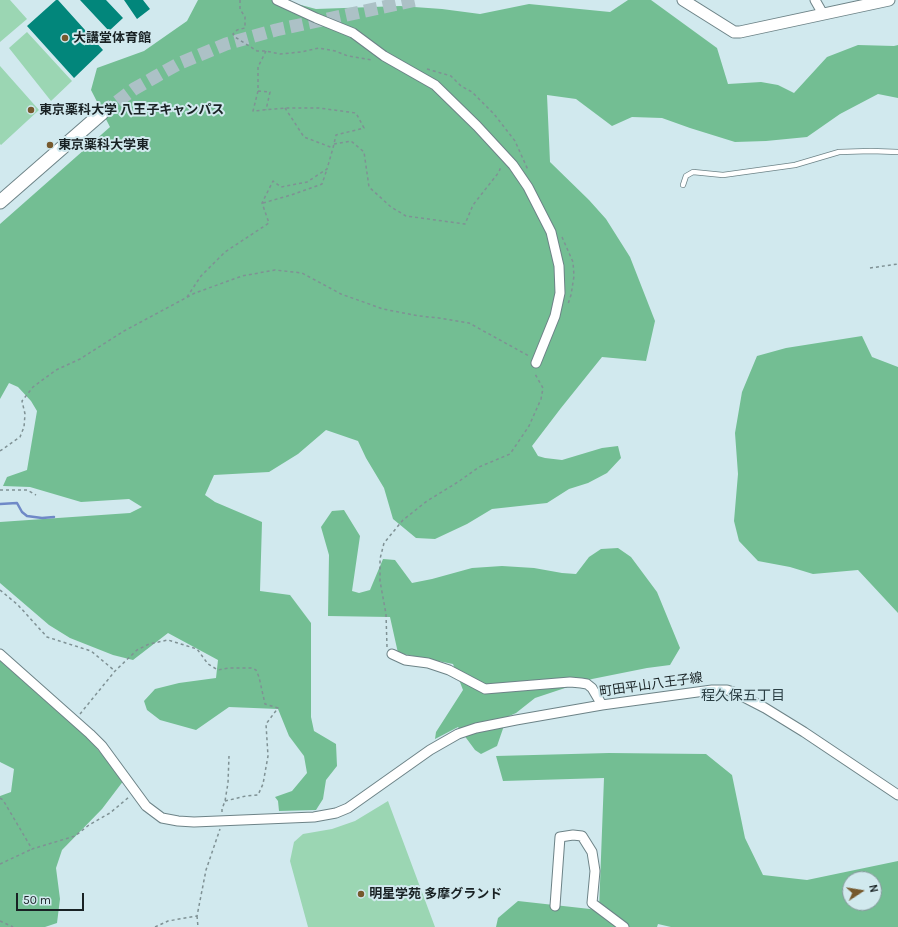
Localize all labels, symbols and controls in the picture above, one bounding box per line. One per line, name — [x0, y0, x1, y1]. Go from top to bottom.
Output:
place label: 大講堂体育館 — [73, 30, 151, 46]
marker: 大講堂体育館 — [60, 33, 70, 43]
place label: 東京薬科大学 八王子キャンパス — [39, 102, 224, 118]
marker: 東京薬科大学 八王子キャンパス — [26, 105, 36, 115]
place label: 東京薬科大学東 — [58, 137, 149, 153]
marker: 東京薬科大学東 — [45, 140, 55, 150]
street label: 町田平山八王子線 — [598, 670, 704, 700]
district label: 程久保五丁目 — [701, 688, 785, 704]
north arrow — [842, 871, 882, 911]
text: N — [866, 883, 880, 894]
scale bar — [18, 885, 86, 911]
place label: 明星学苑 多摩グランド — [369, 886, 502, 902]
marker: 明星学苑 多摩グランド — [356, 889, 366, 899]
text: 50 m — [23, 893, 51, 907]

